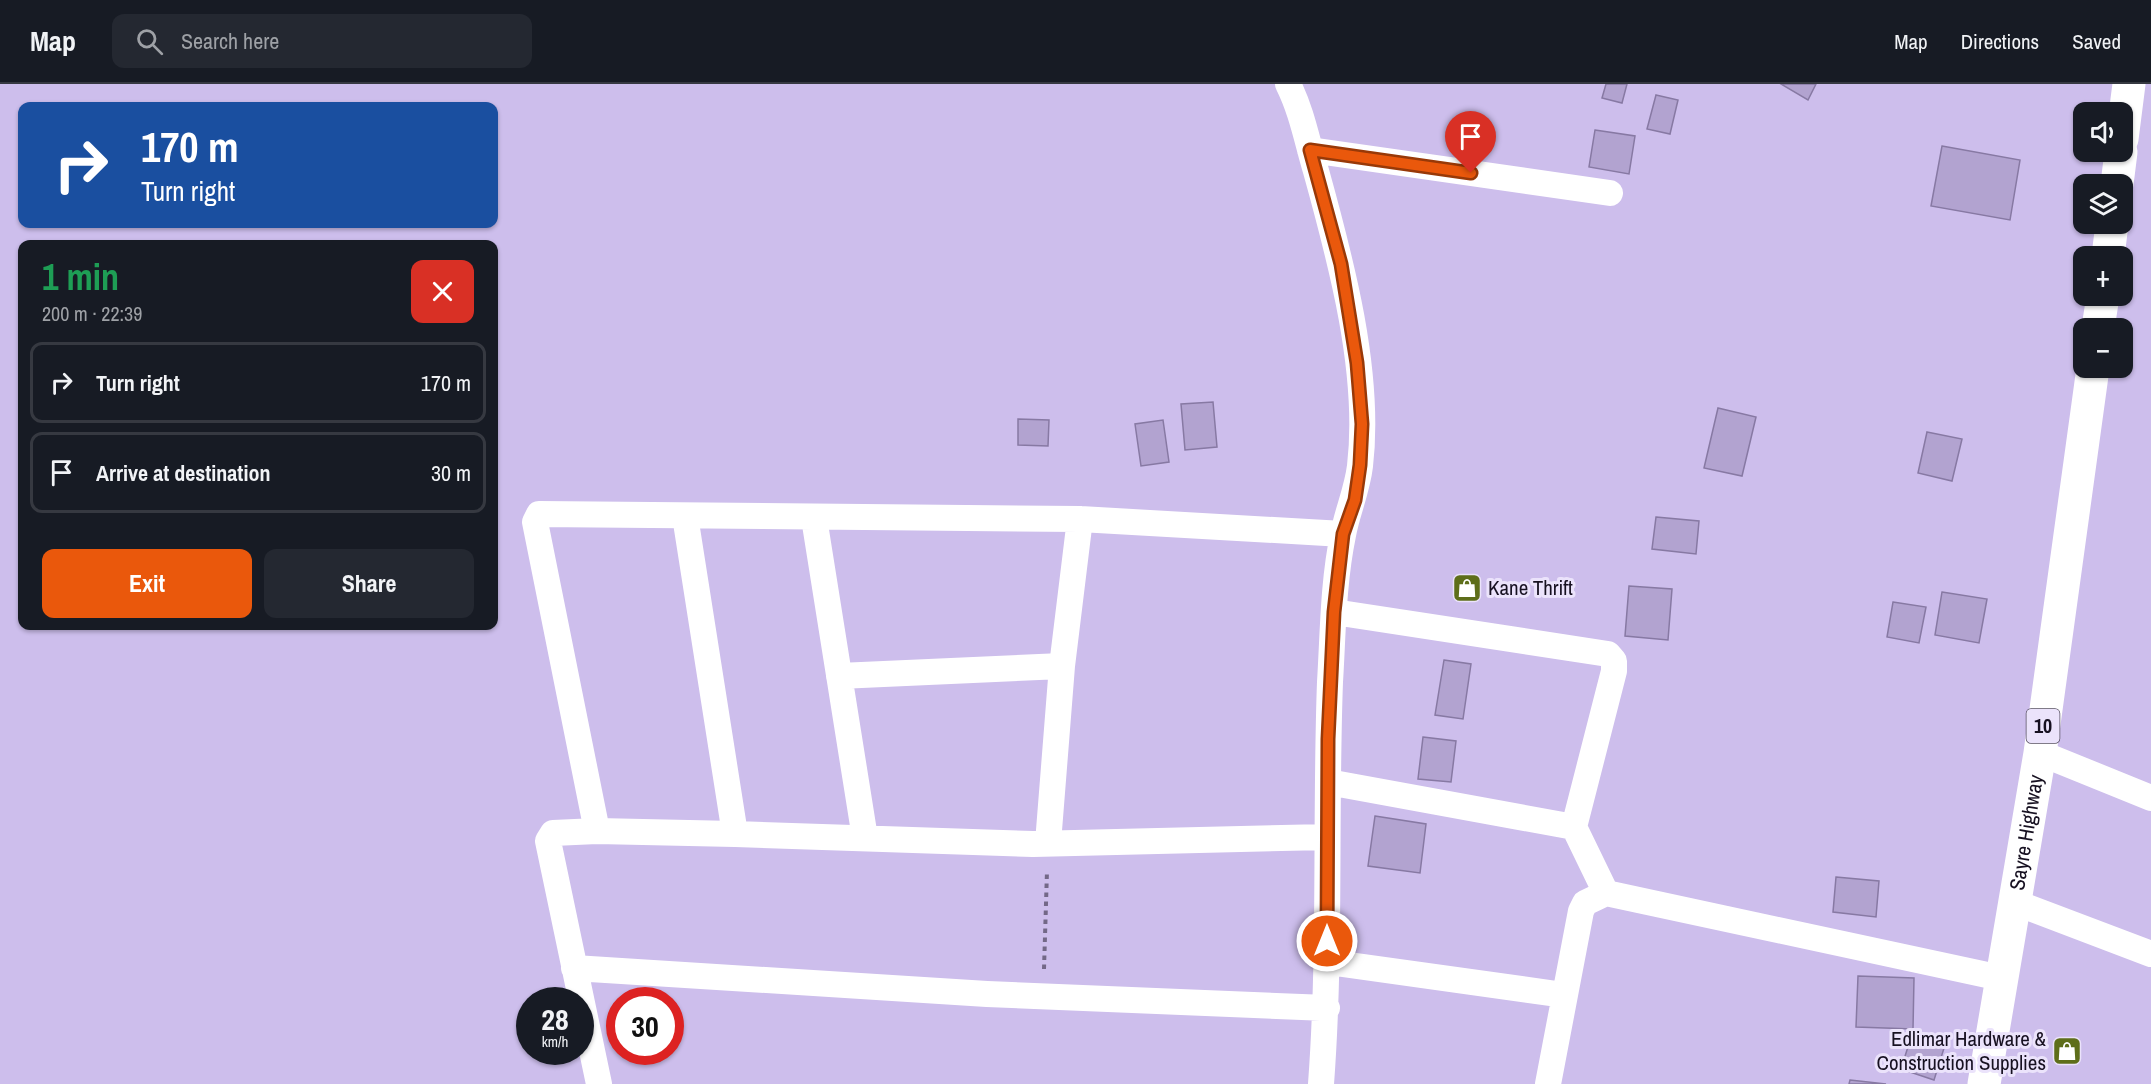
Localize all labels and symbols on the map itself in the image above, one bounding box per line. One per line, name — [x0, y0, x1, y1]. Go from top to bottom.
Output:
pin — [1445, 111, 1496, 173]
shop icon: Kane Thrift — [1451, 572, 1483, 604]
place label: Kane Thrift — [1488, 573, 1573, 602]
road number: 10 — [2026, 709, 2060, 743]
street label: Sayre Highway — [2002, 772, 2050, 893]
position arrow — [1295, 909, 1359, 973]
speed limit sign: 30 — [606, 987, 684, 1065]
place label: Edlimar Hardware & Construction Supplies — [1877, 1024, 2047, 1077]
shop icon: Edlimar Hardware & Construction Supplies — [2051, 1035, 2083, 1067]

